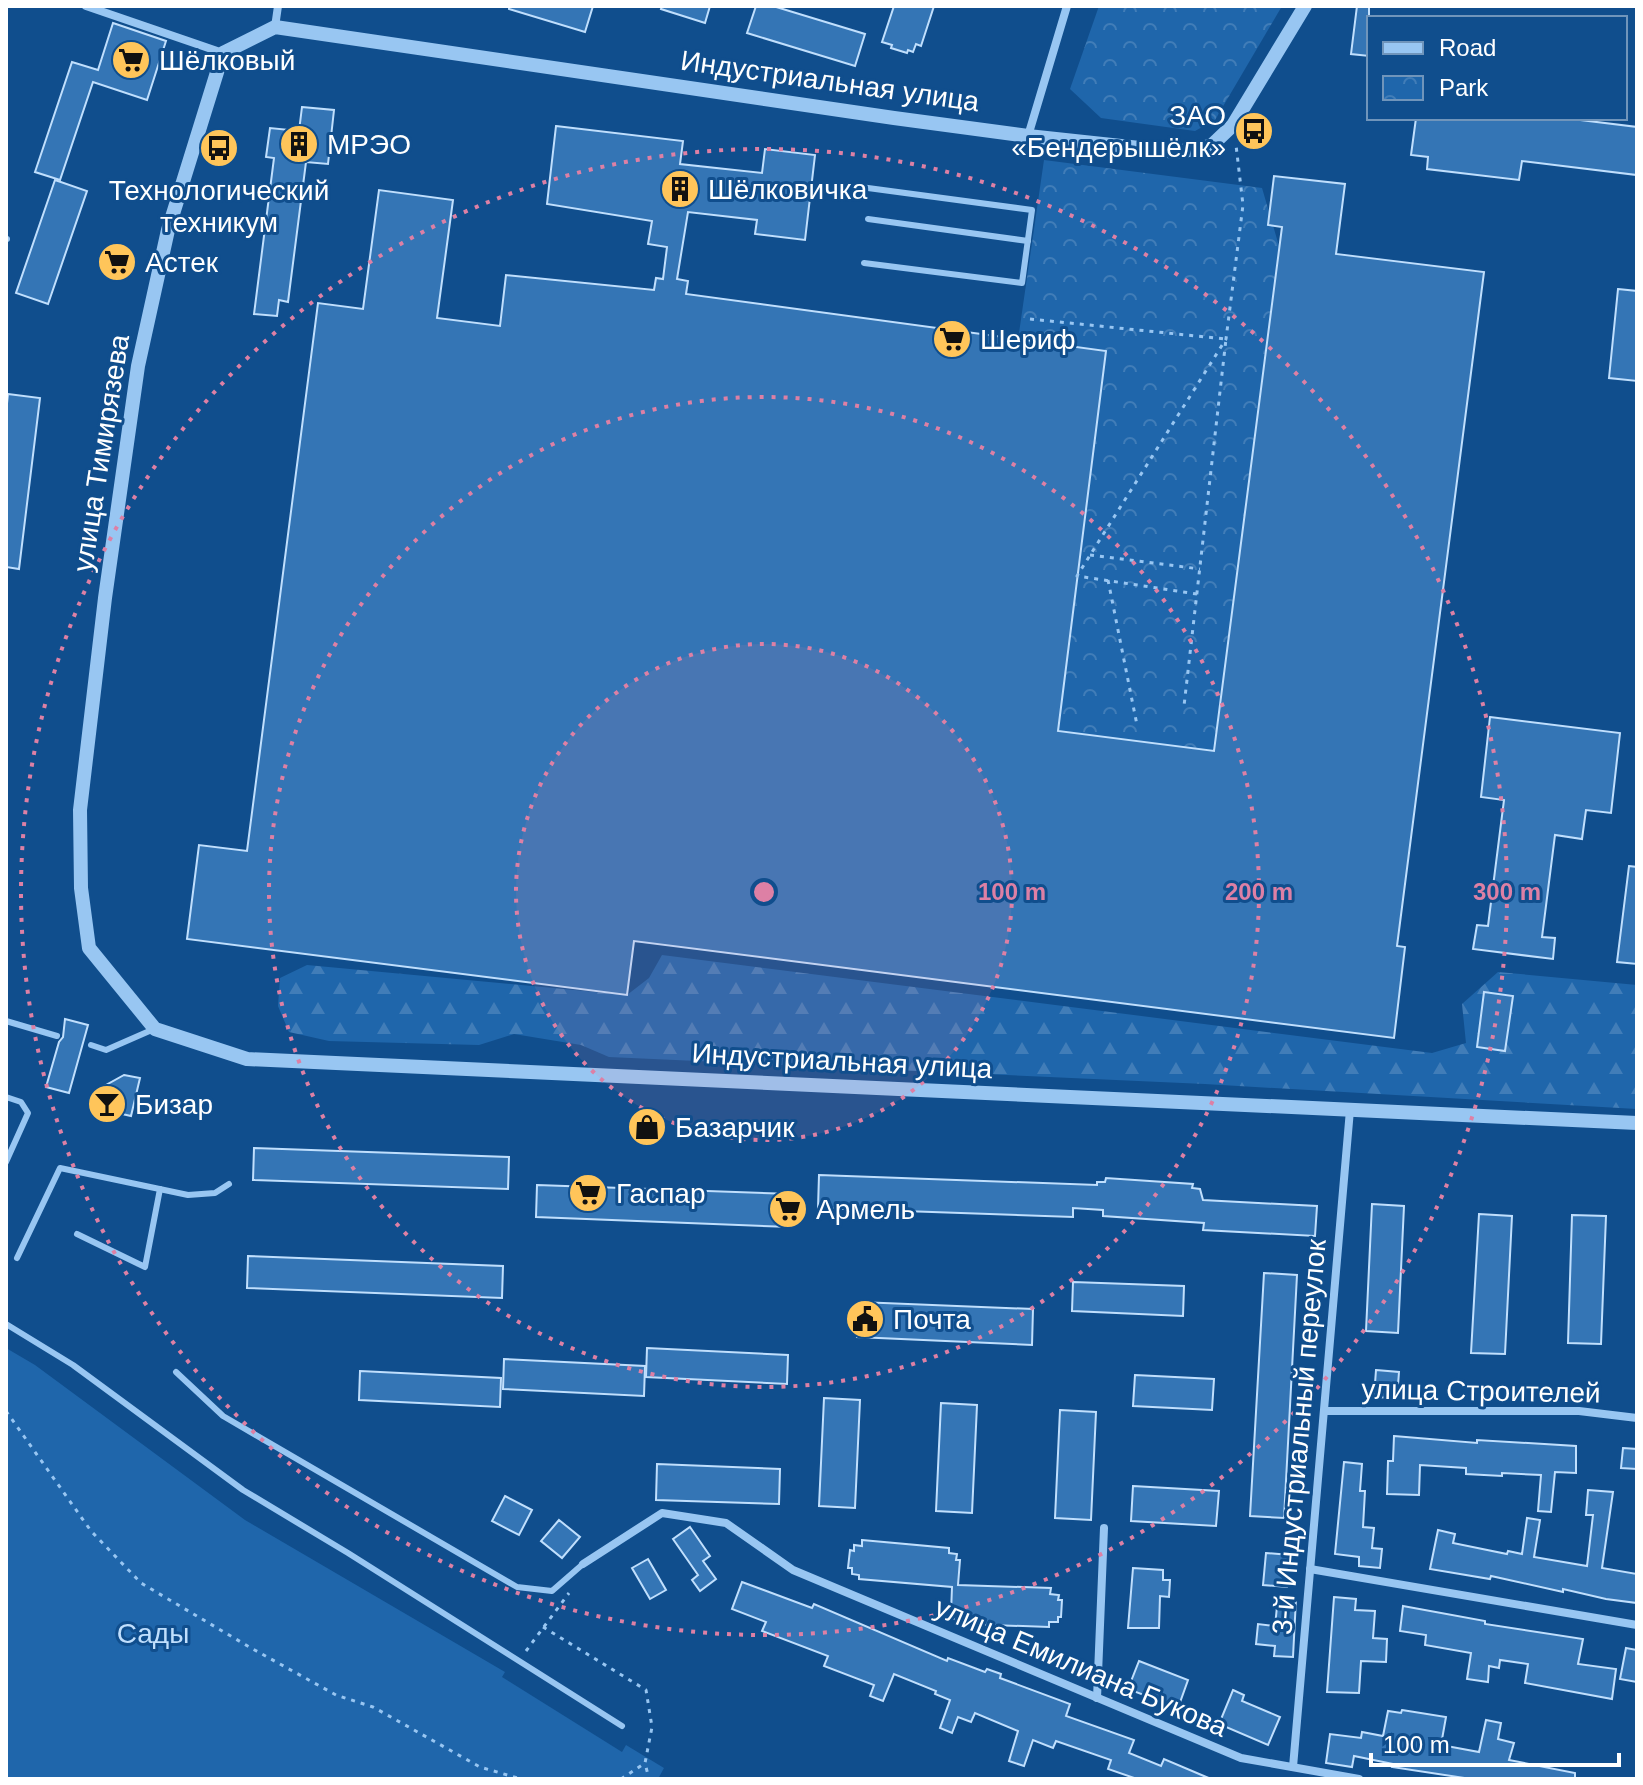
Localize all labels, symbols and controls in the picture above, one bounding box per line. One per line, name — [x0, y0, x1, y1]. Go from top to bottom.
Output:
legend — [1367, 16, 1627, 120]
text: Road — [1439, 34, 1496, 61]
supermarket icon: Шёлковый — [110, 39, 152, 81]
place label: Шёлковый — [159, 45, 295, 76]
street label: Индустриальная улица — [679, 45, 982, 117]
text: Park — [1439, 74, 1489, 101]
place label: ЗАО «Бендерышёлк» — [1011, 100, 1226, 163]
bus stop icon: ЗАО «Бендерышёлк» — [1233, 110, 1275, 152]
building icon: МРЭО — [278, 123, 320, 165]
bus stop icon: Технологический техникум — [198, 127, 240, 169]
place label: МРЭО — [327, 129, 411, 160]
building icon: Шёлковичка — [659, 168, 701, 210]
place label: Шёлковичка — [708, 174, 868, 205]
place label: Технологический техникум — [109, 175, 329, 238]
supermarket icon: Астек — [96, 241, 138, 283]
place label: Астек — [145, 247, 219, 278]
supermarket icon: Шериф — [931, 318, 973, 360]
place label: Шериф — [980, 324, 1075, 355]
street label: улица Тимирязева — [67, 332, 135, 574]
centre of rings — [750, 878, 778, 906]
text: 100 m — [978, 878, 1046, 905]
text: 200 m — [1225, 878, 1293, 905]
text: 300 m — [1473, 878, 1541, 905]
street label: Индустриальная улица — [691, 1038, 994, 1084]
bar icon: Бизар — [86, 1083, 128, 1125]
place label: Бизар — [135, 1089, 213, 1120]
shop icon: Базарчик — [626, 1106, 668, 1148]
place label: Базарчик — [675, 1112, 795, 1143]
supermarket icon: Гаспар — [567, 1172, 609, 1214]
place label: Гаспар — [616, 1178, 705, 1209]
supermarket icon: Армель — [767, 1188, 809, 1230]
place label: Армель — [816, 1194, 915, 1225]
street label: 3-й Индустриальный переулок — [1266, 1237, 1332, 1636]
public building icon: Почта — [844, 1298, 886, 1340]
place label: Почта — [893, 1304, 971, 1335]
street label: улица Строителей — [1361, 1373, 1601, 1409]
street label: улица Емилиана Букова — [930, 1591, 1232, 1743]
park label: Сады — [117, 1618, 189, 1649]
scale bar — [1371, 1717, 1619, 1767]
text: 100 m — [1383, 1731, 1450, 1758]

